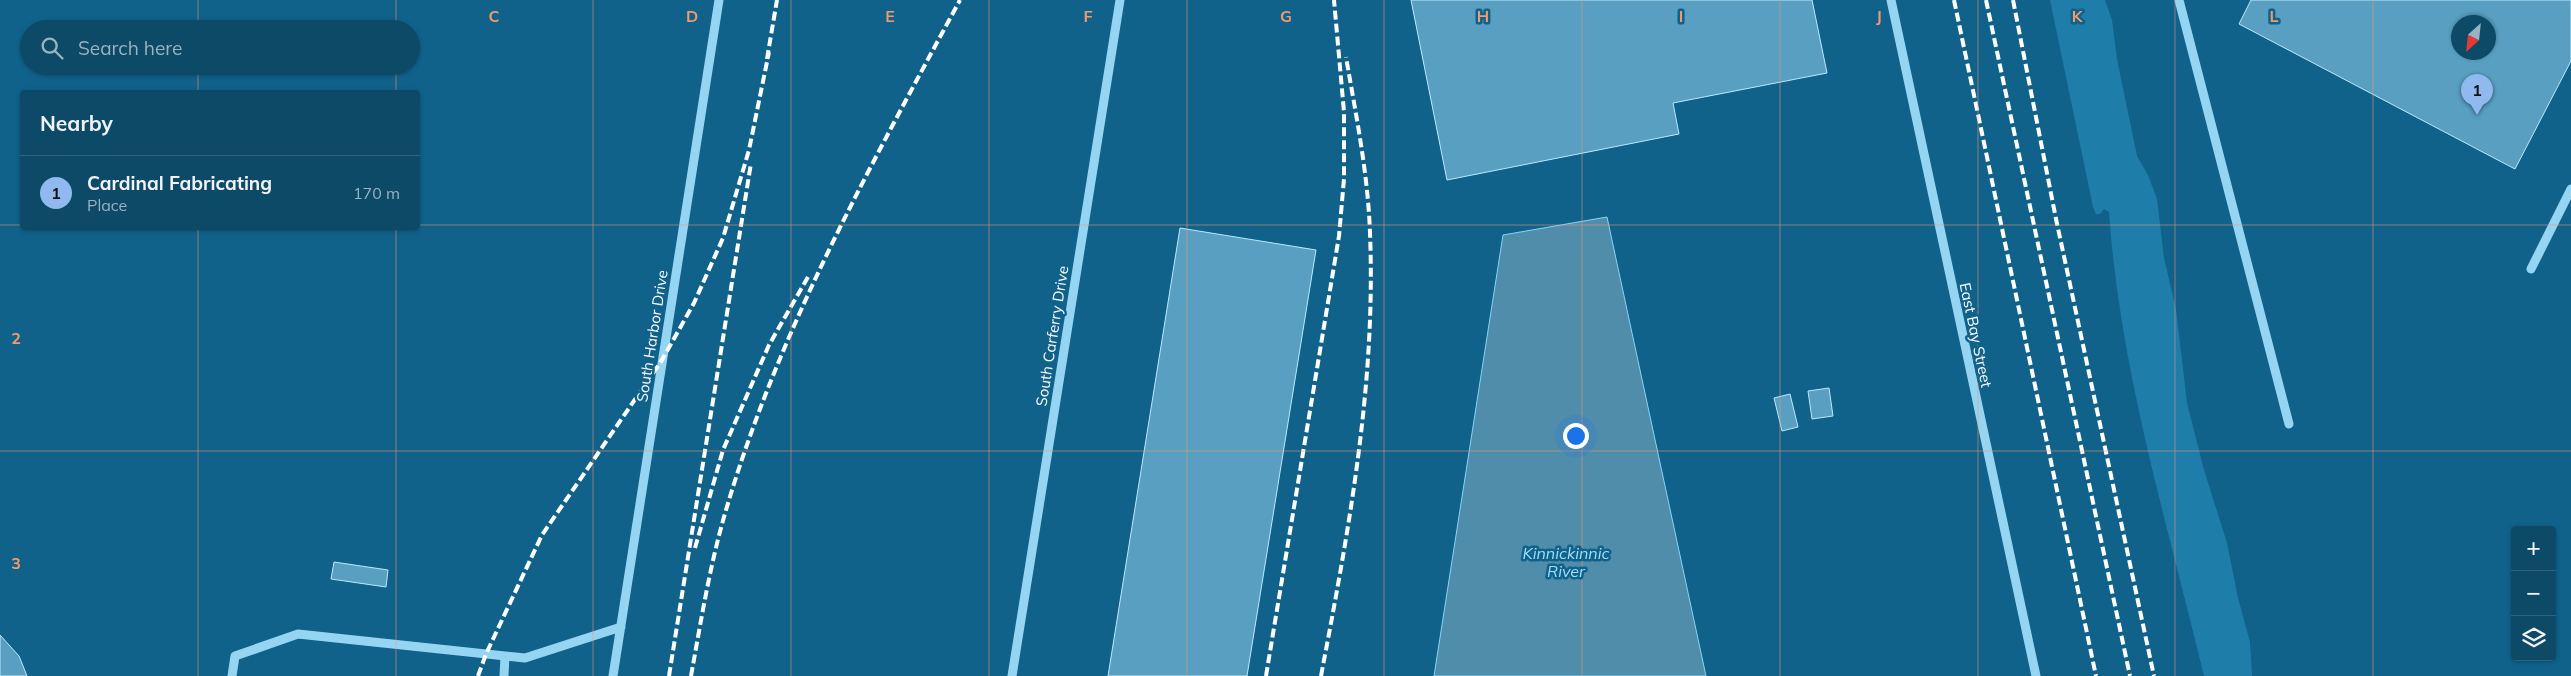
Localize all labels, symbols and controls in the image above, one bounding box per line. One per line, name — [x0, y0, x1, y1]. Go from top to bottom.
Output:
text: C — [489, 6, 500, 26]
text: D — [686, 6, 698, 26]
text: E — [885, 6, 895, 26]
text: F — [1083, 6, 1093, 26]
text: G — [1280, 6, 1292, 26]
text: H — [1477, 6, 1489, 26]
text: I — [1679, 6, 1683, 26]
text: J — [1876, 6, 1882, 26]
text: K — [2072, 6, 2084, 26]
text: L — [2270, 6, 2279, 26]
north arrow — [2451, 15, 2496, 60]
search box — [20, 20, 420, 75]
icon: search — [38, 34, 66, 62]
text: Search here — [78, 36, 182, 60]
pin: 1 — [2461, 74, 2493, 115]
text: Nearby — [40, 110, 113, 136]
text: Cardinal Fabricating — [87, 171, 272, 195]
text: 1 — [51, 183, 61, 203]
text: 170 m — [353, 183, 400, 203]
text: Place — [87, 195, 127, 215]
street label: South Carferry Drive — [1032, 264, 1072, 408]
street label: South Harbor Drive — [632, 269, 672, 403]
street label: East Bay Street — [1956, 281, 1996, 389]
text: 2 — [11, 328, 21, 348]
your location — [1563, 423, 1589, 449]
map controls — [2511, 526, 2556, 661]
button: + — [2511, 526, 2556, 571]
water label: Kinnickinnic River — [1523, 543, 1610, 581]
text: 3 — [11, 553, 21, 573]
button: − — [2511, 571, 2556, 616]
button: layers — [2511, 616, 2556, 661]

